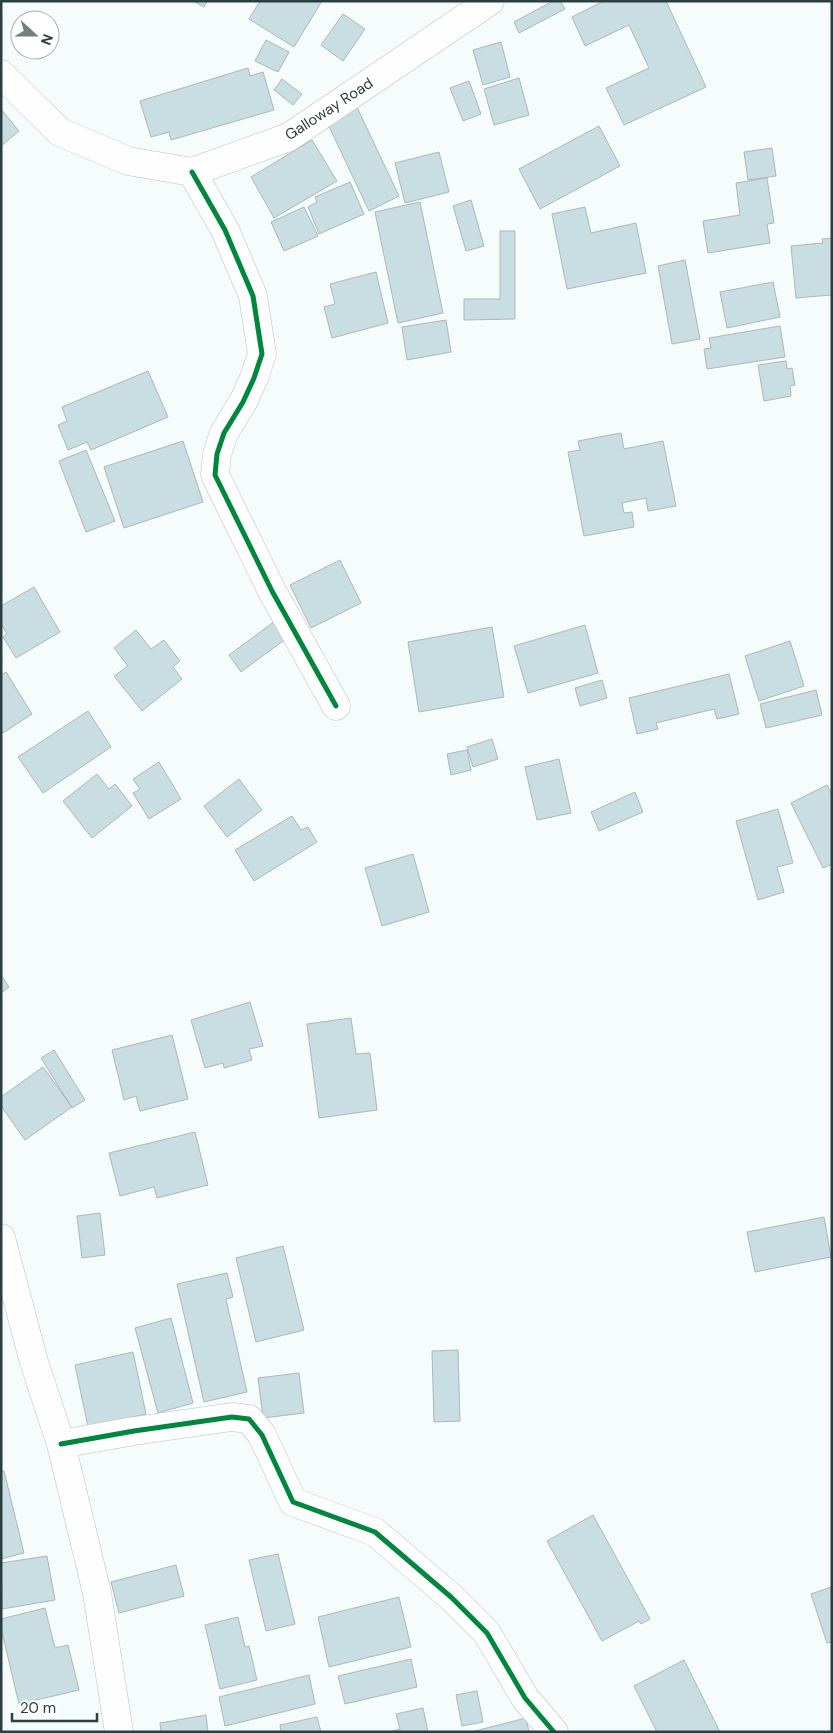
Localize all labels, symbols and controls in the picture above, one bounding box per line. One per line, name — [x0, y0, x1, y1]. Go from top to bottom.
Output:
north arrow — [10, 10, 60, 60]
text: N — [37, 32, 57, 48]
street label: Galloway Road — [281, 73, 377, 145]
scale bar — [12, 1690, 98, 1722]
text: 20 m — [20, 1698, 56, 1718]

